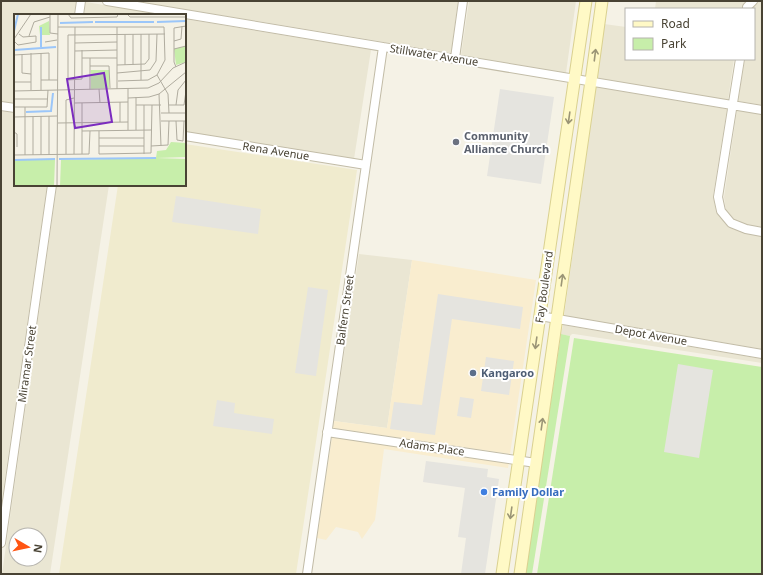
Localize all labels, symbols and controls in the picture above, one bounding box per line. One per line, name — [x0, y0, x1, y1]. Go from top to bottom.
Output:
legend — [625, 8, 755, 60]
inset map — [14, 14, 186, 186]
text: Road — [661, 15, 690, 32]
text: Park — [661, 35, 687, 52]
street label: Stillwater Avenue — [389, 40, 479, 69]
one-way arrow — [591, 49, 599, 62]
one-way arrow — [565, 111, 573, 124]
place label: Community Alliance Church — [464, 128, 549, 156]
marker: Community Alliance Church — [451, 137, 461, 147]
street label: Rena Avenue — [242, 138, 311, 163]
street label: Fay Boulevard — [531, 250, 556, 324]
street label: Balfern Street — [332, 274, 357, 346]
one-way arrow — [558, 274, 566, 287]
street label: Depot Avenue — [614, 321, 688, 348]
street label: Miramar Street — [14, 324, 39, 404]
one-way arrow — [532, 336, 540, 349]
place label: Kangaroo — [481, 365, 534, 380]
marker: Kangaroo — [468, 368, 478, 378]
one-way arrow — [538, 418, 546, 431]
street label: Adams Place — [399, 435, 466, 458]
place label: Family Dollar — [492, 484, 564, 499]
marker: Family Dollar — [479, 487, 489, 497]
one-way arrow — [507, 506, 515, 519]
north arrow — [8, 527, 48, 567]
text: N — [30, 543, 46, 554]

